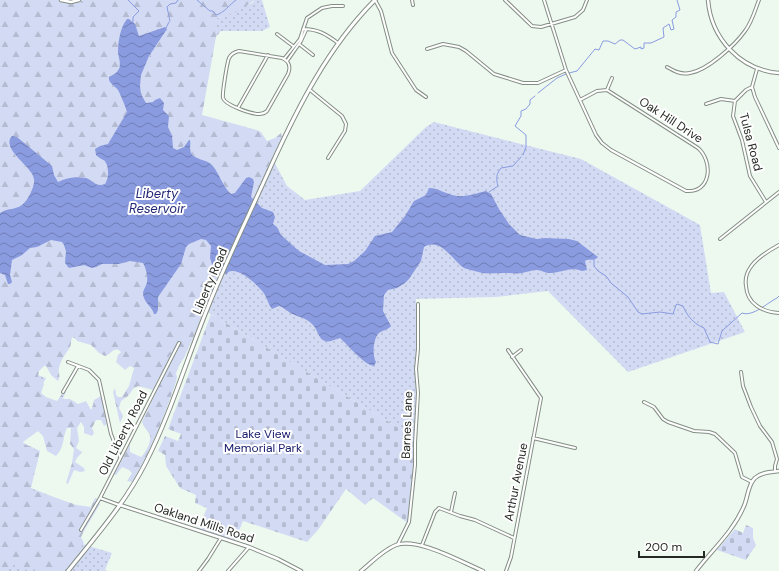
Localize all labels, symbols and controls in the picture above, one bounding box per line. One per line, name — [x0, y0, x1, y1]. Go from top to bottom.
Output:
street label: Oak Hill Drive — [636, 93, 706, 147]
street label: Tulsa Road — [736, 111, 766, 173]
water label: Liberty Reservoir — [129, 185, 186, 217]
street label: Liberty Road — [189, 245, 231, 317]
street label: Old Liberty Road — [95, 388, 151, 478]
street label: Barnes Lane — [398, 391, 416, 459]
park label: Lake View Memorial Park — [224, 426, 302, 456]
street label: Arthur Avenue — [501, 441, 531, 522]
street label: Oakland Mills Road — [152, 499, 256, 547]
scale bar — [639, 533, 704, 559]
text: 200 m — [645, 539, 682, 555]

